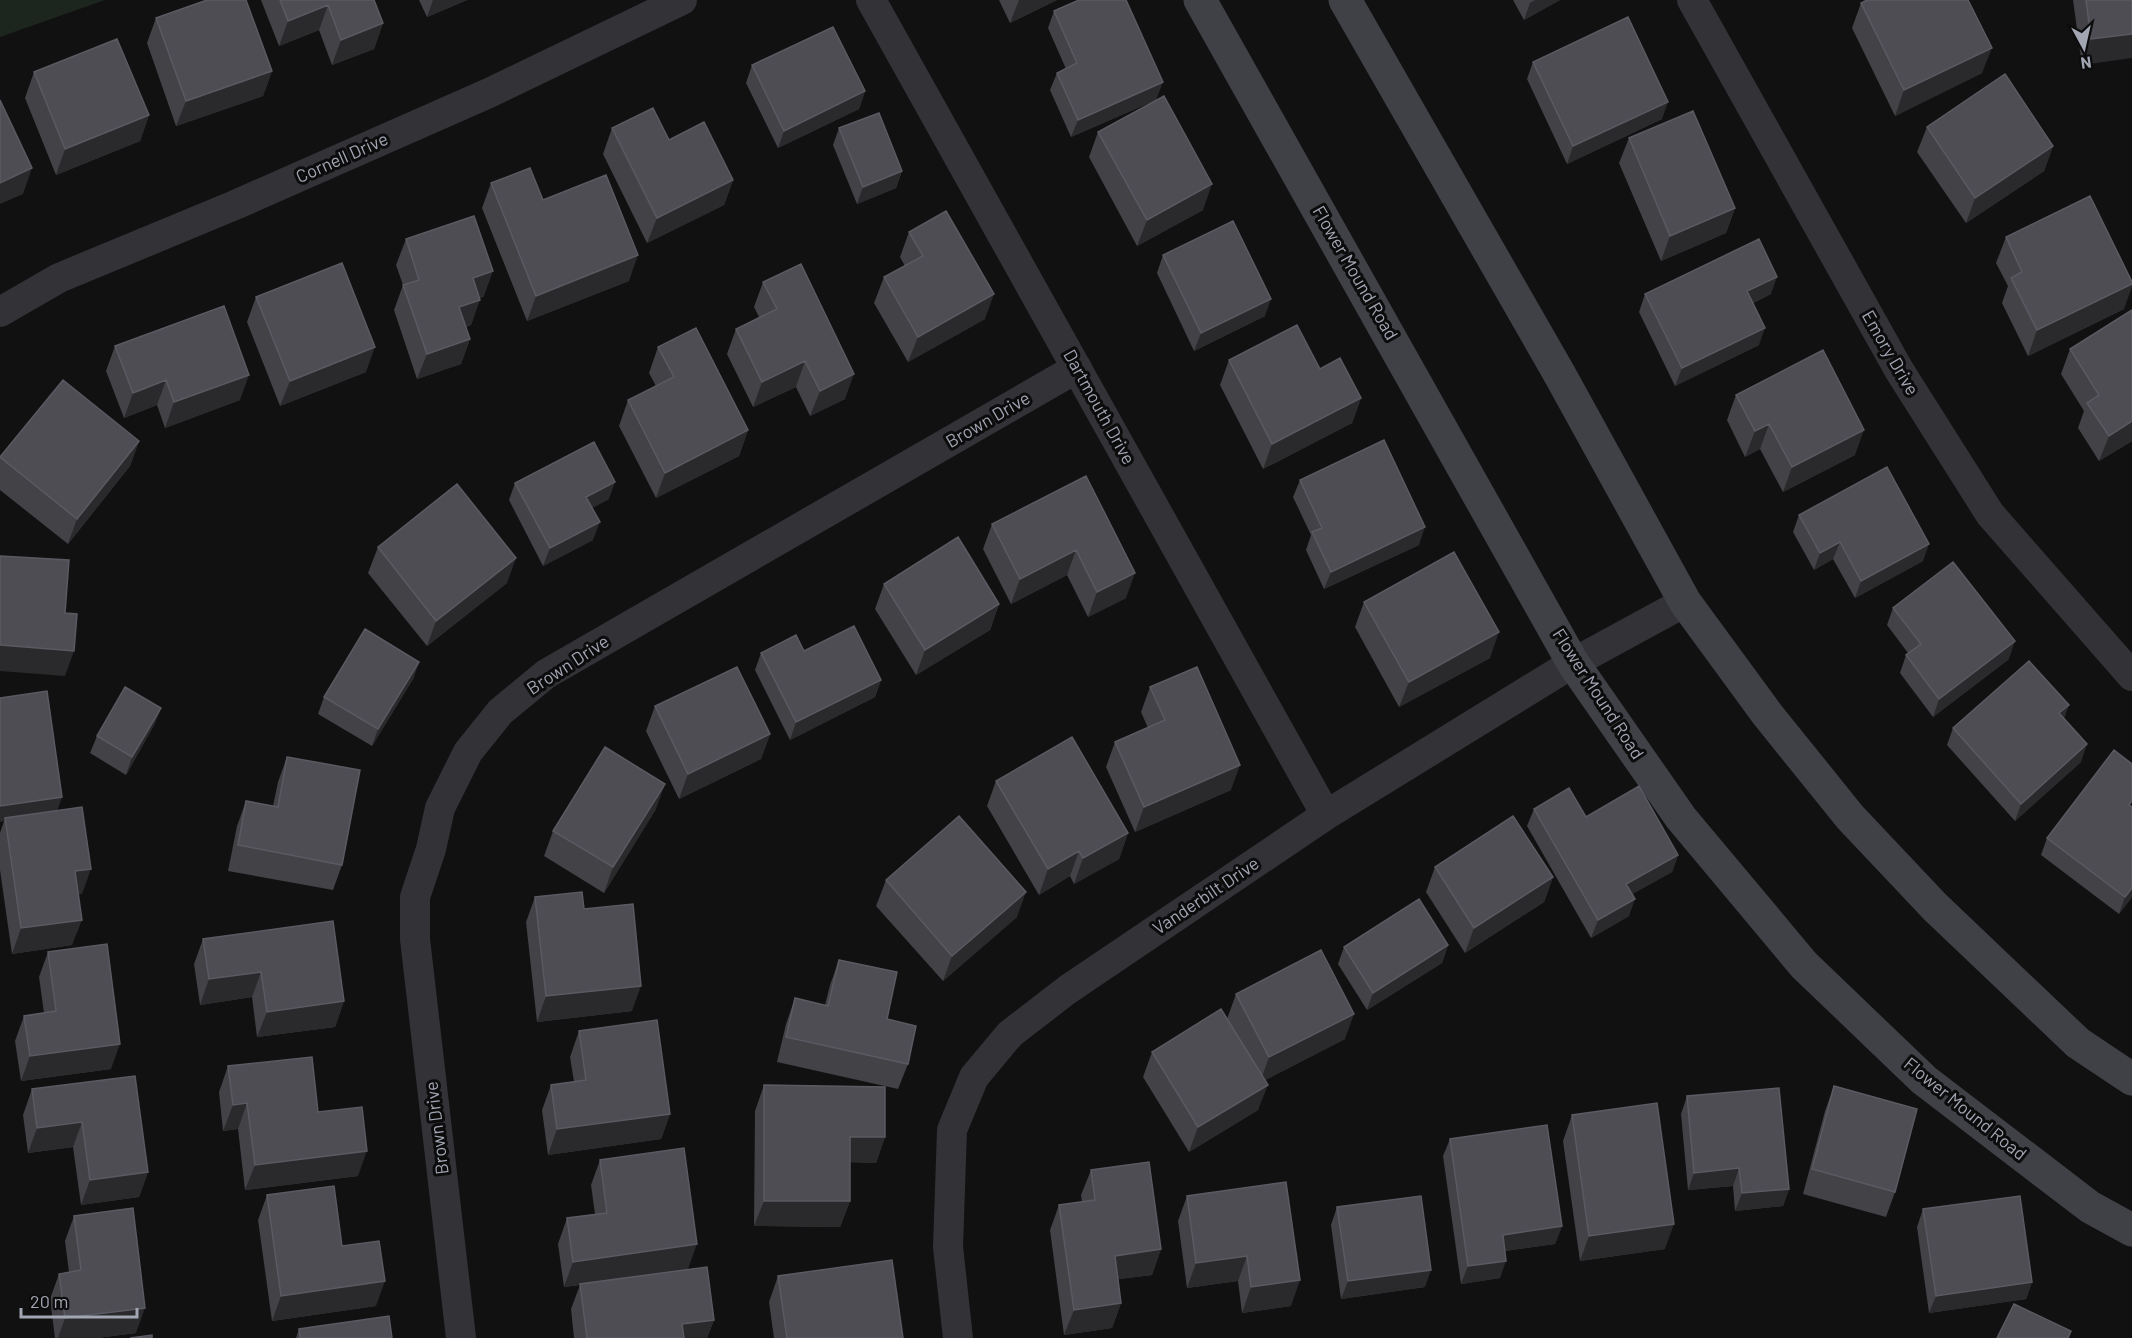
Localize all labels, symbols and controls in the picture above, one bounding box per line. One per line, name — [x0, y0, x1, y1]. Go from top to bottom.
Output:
north arrow — [2054, 18, 2114, 78]
text: N — [2080, 53, 2093, 73]
street label: Cornell Drive — [292, 127, 391, 187]
street label: Flower Mound Road — [1308, 201, 1403, 344]
street label: Emory Drive — [1858, 306, 1924, 399]
street label: Dartmouth Drive — [1059, 345, 1140, 468]
street label: Brown Drive — [941, 386, 1034, 452]
street label: Flower Mound Road — [1548, 624, 1649, 763]
street label: Brown Drive — [522, 629, 613, 699]
street label: Vanderbilt Drive — [1148, 852, 1263, 939]
street label: Flower Mound Road — [1900, 1052, 2031, 1164]
street label: Brown Drive — [419, 1080, 453, 1176]
scale bar — [21, 1281, 136, 1319]
text: 20 m — [30, 1290, 68, 1312]

